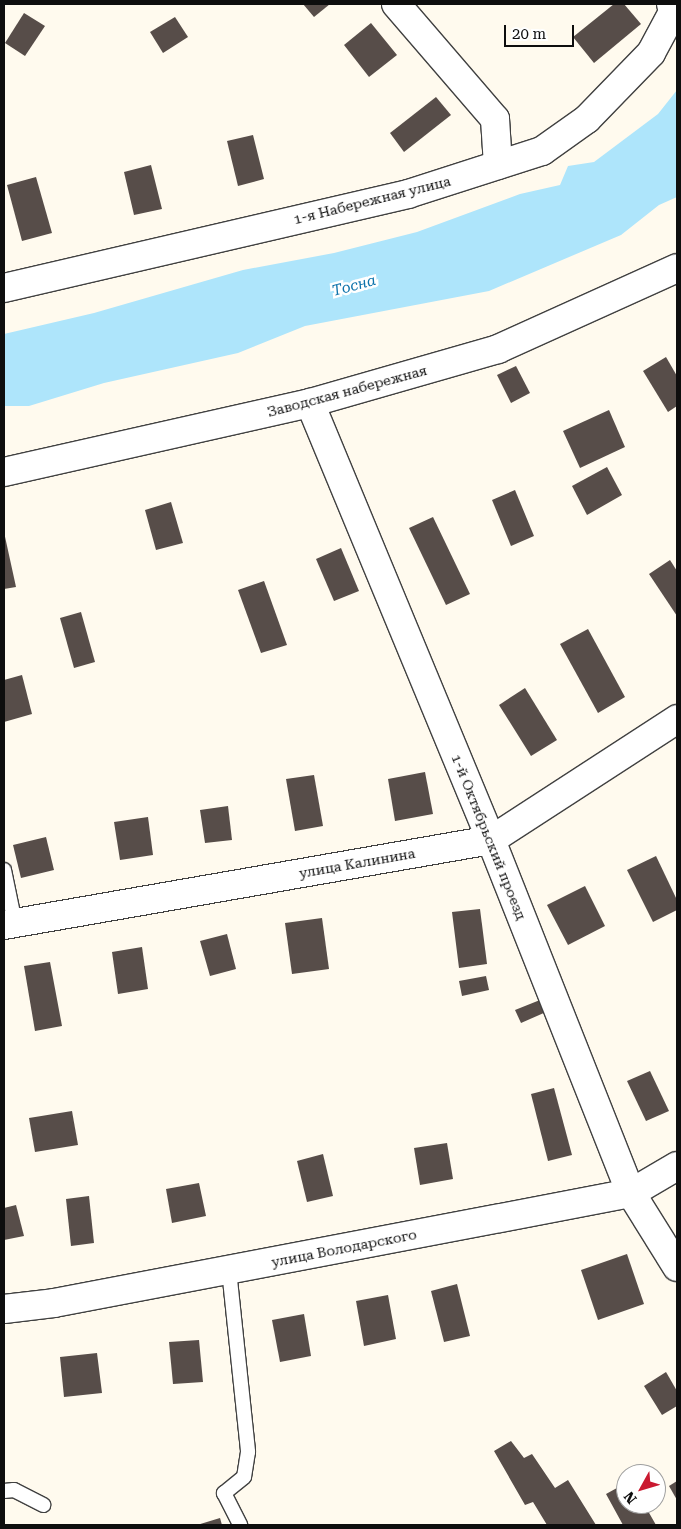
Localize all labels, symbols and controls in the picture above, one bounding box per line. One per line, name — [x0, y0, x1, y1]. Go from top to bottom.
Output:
scale bar — [506, 15, 576, 47]
text: 20 m — [512, 25, 546, 43]
street label: 1-я Набережная улица — [292, 172, 452, 228]
water label: Тосна — [330, 272, 378, 300]
street label: Заводская набережная — [265, 362, 429, 420]
street label: 1-й Октябрьский проезд — [448, 752, 530, 922]
street label: улица Калинина — [298, 845, 416, 881]
street label: улица Володарского — [270, 1226, 418, 1270]
north arrow — [616, 1464, 666, 1514]
text: N — [621, 1489, 640, 1507]

